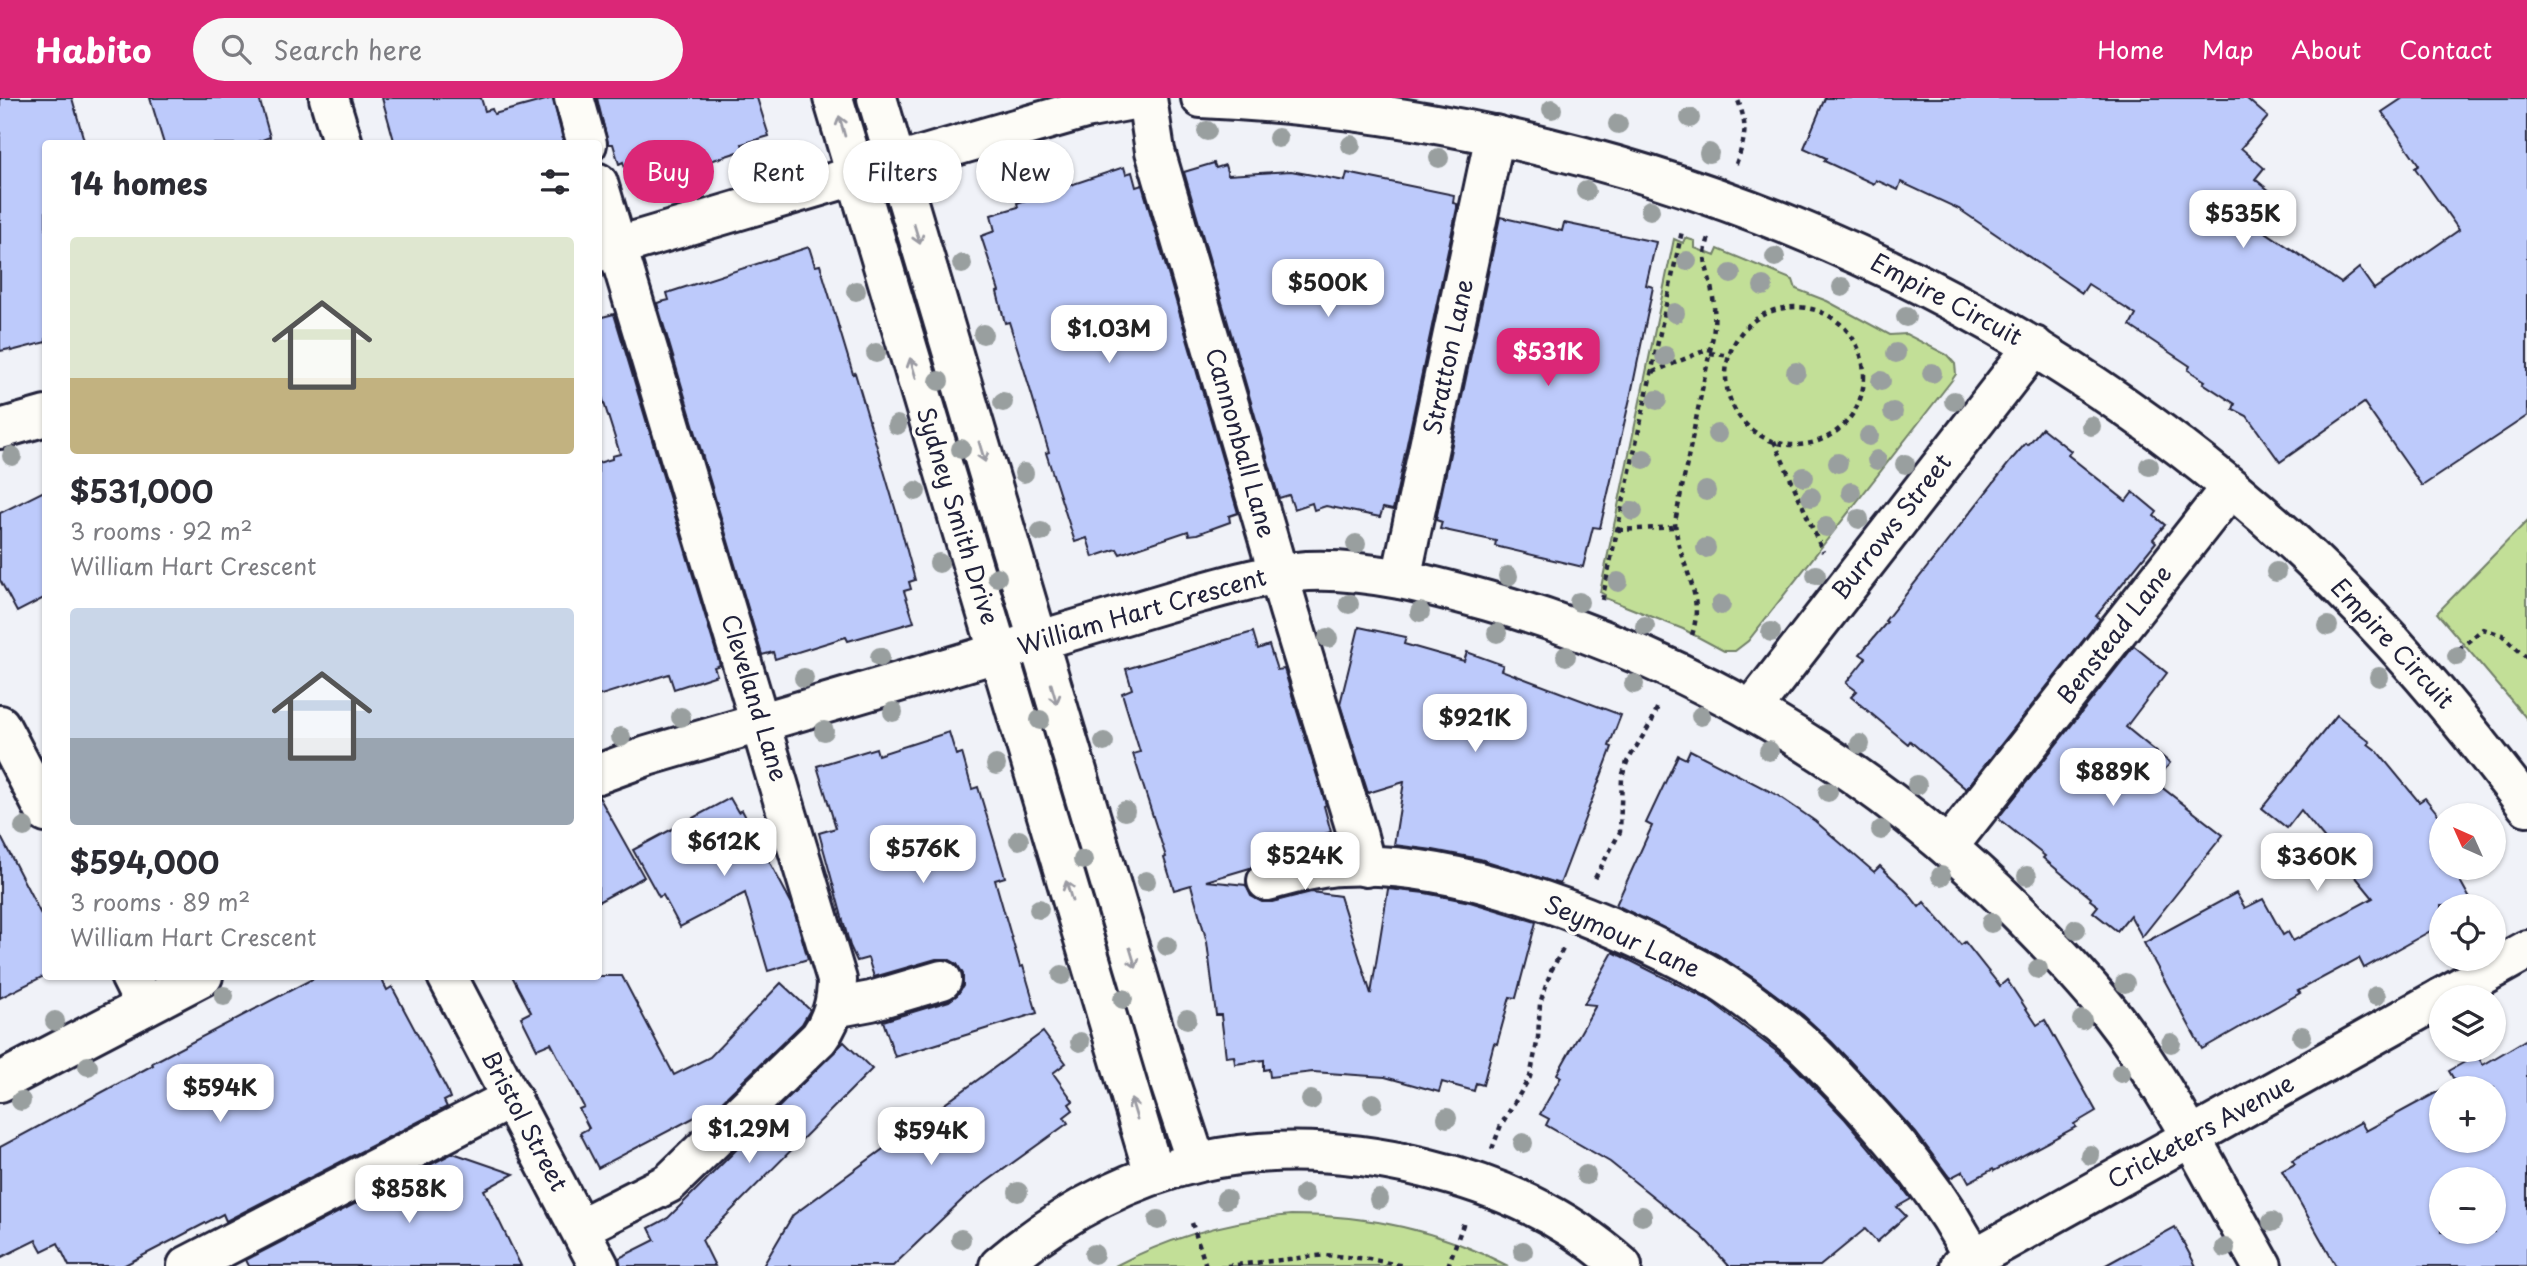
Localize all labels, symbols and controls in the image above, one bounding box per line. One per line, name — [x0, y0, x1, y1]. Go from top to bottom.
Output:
search box — [193, 18, 683, 81]
text: Habito — [35, 24, 151, 74]
icon: search — [217, 30, 255, 68]
text: Search here — [273, 30, 422, 69]
text: Home — [2097, 31, 2164, 67]
text: Map — [2202, 31, 2253, 67]
text: About — [2291, 31, 2361, 67]
text: Contact — [2399, 31, 2492, 67]
one-way arrow — [834, 115, 847, 137]
chip: Buy — [623, 140, 714, 203]
chip: Rent — [728, 140, 829, 203]
chip: Filters — [843, 140, 962, 203]
chip: New — [976, 140, 1074, 203]
text: 14 homes — [70, 160, 208, 205]
icon: filters — [536, 163, 574, 201]
pin: $535K — [2194, 190, 2292, 250]
text: $535K — [2205, 195, 2281, 230]
one-way arrow — [911, 223, 924, 245]
street label: Empire Circuit — [1865, 243, 2029, 353]
pin: $500K — [1279, 260, 1377, 319]
text: $500K — [1288, 264, 1368, 299]
street label: Stratton Lane — [1413, 275, 1481, 438]
icon: home — [259, 282, 385, 408]
pin: $1.03M — [1052, 306, 1166, 365]
text: $1.03M — [1067, 310, 1151, 345]
pin: $531K — [1499, 328, 1597, 388]
text: $531K — [1513, 333, 1583, 368]
street label: Cannonball Lane — [1198, 343, 1286, 542]
one-way arrow — [906, 357, 919, 379]
street label: Sydney Smith Drive — [909, 402, 1009, 629]
one-way arrow — [976, 441, 989, 463]
street label: Burrows Street — [1822, 445, 1959, 606]
text: $531,000 — [70, 468, 213, 513]
text: 3 rooms · 92 m² — [70, 513, 253, 548]
text: William Hart Crescent — [70, 548, 316, 583]
street label: William Hart Crescent — [1013, 557, 1270, 663]
street label: Benstead Lane — [2048, 557, 2179, 711]
street label: Empire Circuit — [2323, 569, 2464, 716]
street label: Cleveland Lane — [713, 609, 798, 786]
icon: home — [259, 653, 385, 779]
one-way arrow — [1048, 682, 1061, 704]
pin: $921K — [1426, 694, 1524, 754]
text: $921K — [1439, 699, 1511, 734]
pin: $889K — [2064, 748, 2162, 808]
text: $889K — [2076, 753, 2150, 788]
north arrow — [2429, 803, 2506, 880]
map controls — [2429, 803, 2506, 1244]
pin: $612K — [675, 818, 773, 878]
text: $612K — [688, 823, 761, 858]
pin: $576K — [874, 826, 972, 885]
text: $576K — [886, 830, 960, 865]
pin: $524K — [1256, 832, 1354, 892]
pin: $360K — [2268, 834, 2366, 893]
text: $524K — [1267, 837, 1343, 872]
text: $360K — [2277, 838, 2357, 873]
text: $594,000 — [70, 839, 219, 884]
one-way arrow — [1061, 880, 1074, 902]
text: 3 rooms · 89 m² — [70, 884, 250, 919]
street label: Seymour Lane — [1539, 885, 1707, 986]
button: locate — [2429, 894, 2506, 971]
text: William Hart Crescent — [70, 919, 316, 954]
one-way arrow — [1127, 947, 1140, 969]
button: layers — [2429, 985, 2506, 1062]
street label: Bristol Street — [473, 1043, 578, 1197]
street label: Cricketers Avenue — [2100, 1064, 2300, 1197]
pin: $594K — [171, 1065, 269, 1124]
text: $594K — [183, 1069, 257, 1104]
button: + — [2429, 1076, 2506, 1153]
one-way arrow — [1127, 1098, 1140, 1120]
pin: $1.29M — [692, 1105, 806, 1165]
pin: $594K — [882, 1108, 980, 1167]
text: $1.29M — [708, 1110, 790, 1145]
text: $594K — [894, 1112, 968, 1147]
pin: $858K — [360, 1166, 458, 1225]
button: − — [2429, 1167, 2506, 1244]
text: $858K — [371, 1170, 447, 1205]

